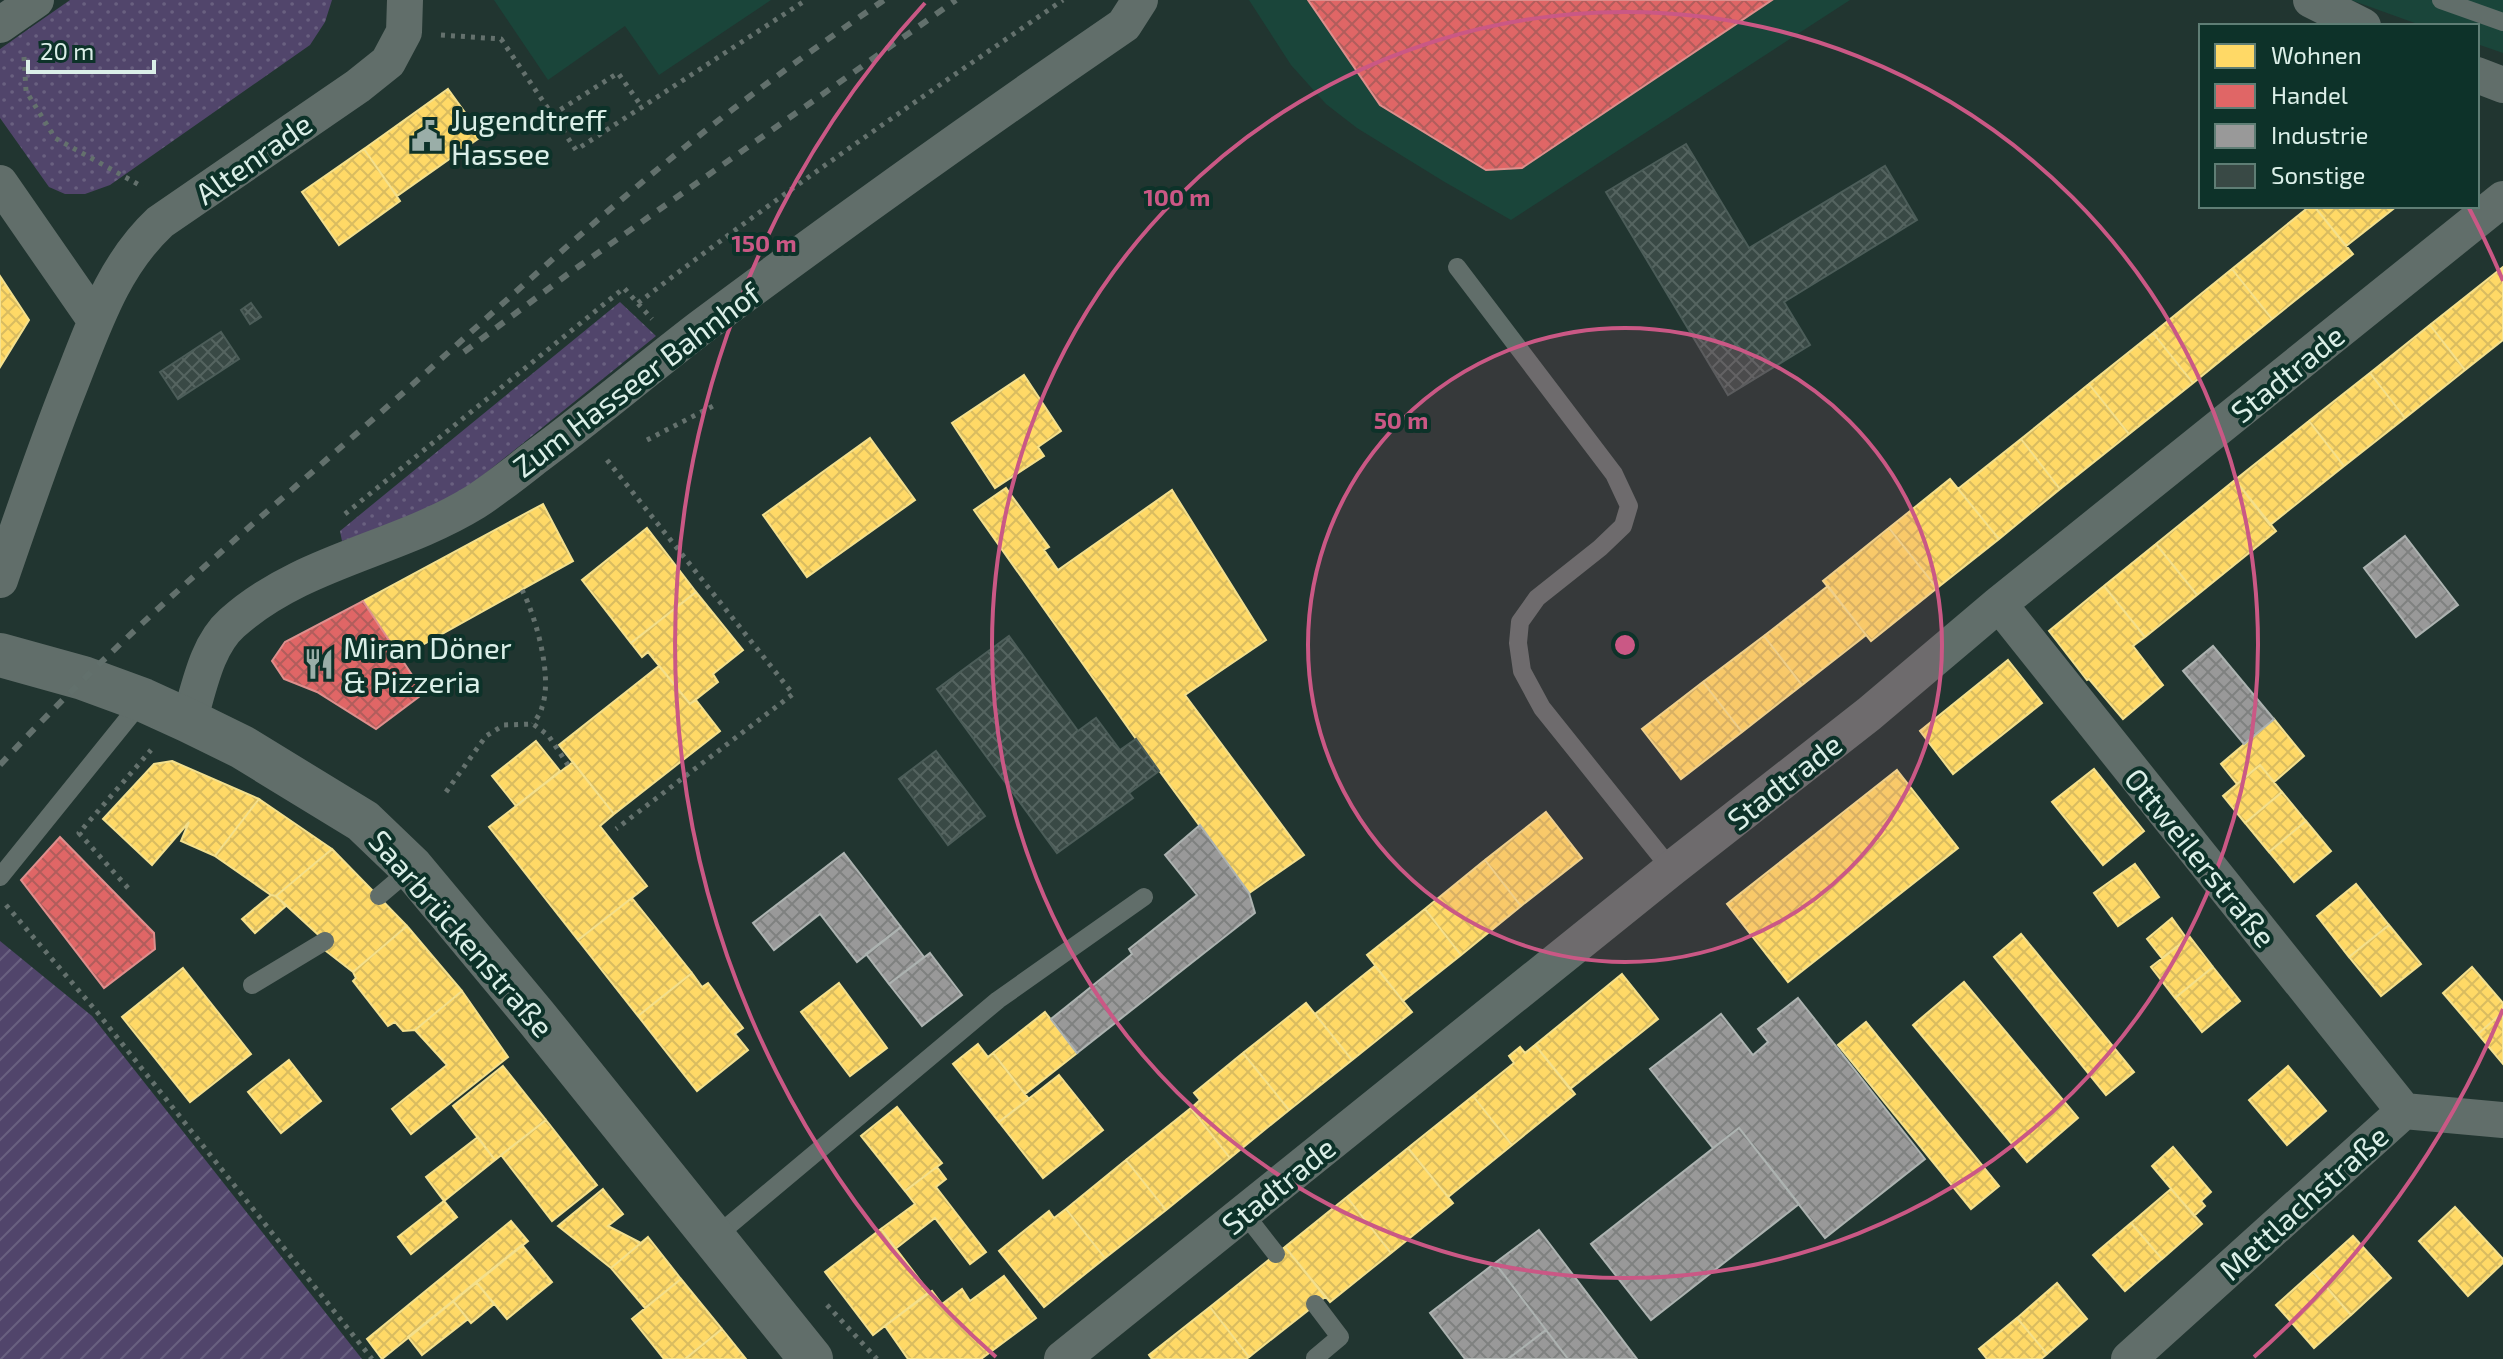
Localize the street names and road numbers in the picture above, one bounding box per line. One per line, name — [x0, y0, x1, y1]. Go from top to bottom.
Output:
street label: Altenrade — [188, 105, 318, 211]
street label: Zum Hasseer Bahnhof — [505, 274, 767, 484]
street label: Stadtrade — [2223, 317, 2351, 429]
street label: Stadtrade — [1720, 725, 1848, 837]
street label: Ottweilerstraße — [2118, 760, 2284, 954]
street label: Saarbrückenstraße — [362, 822, 562, 1044]
street label: Mettlachstraße — [2211, 1117, 2395, 1287]
street label: Stadtrade — [1214, 1129, 1342, 1241]

